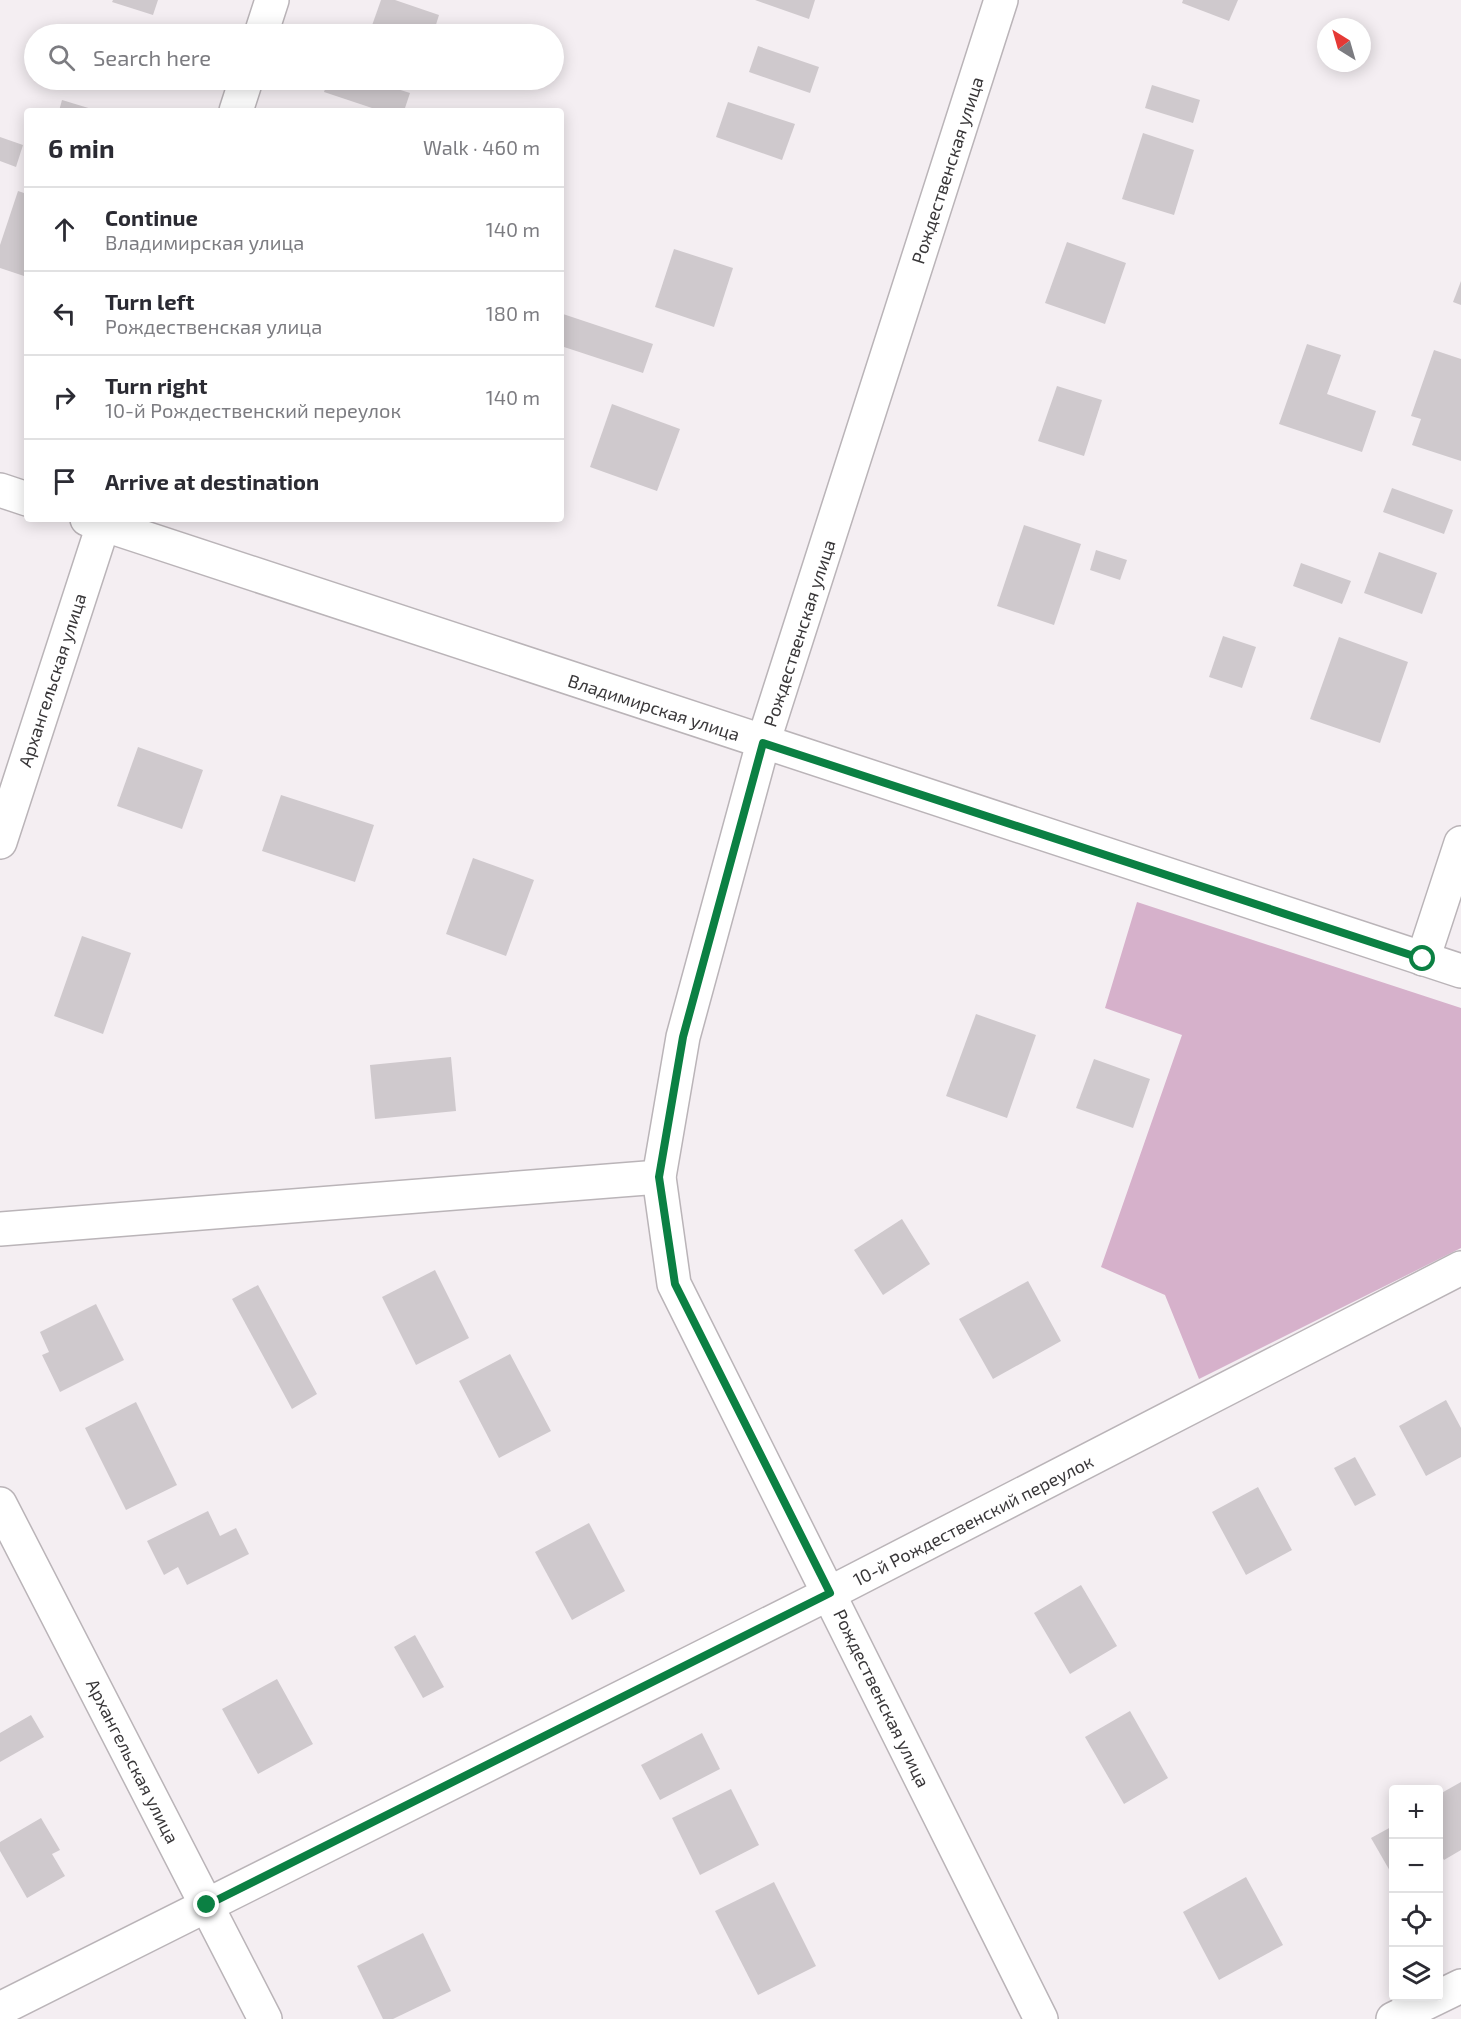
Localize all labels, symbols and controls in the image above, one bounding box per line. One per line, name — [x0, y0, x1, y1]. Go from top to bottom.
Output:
north arrow — [1317, 18, 1371, 72]
search box — [24, 24, 564, 90]
icon: search — [45, 41, 78, 74]
text: Search here — [93, 44, 211, 70]
street label: Рождественская улица — [906, 74, 988, 266]
text: 6 min — [48, 132, 115, 163]
text: Walk · 460 m — [423, 135, 540, 159]
text: Continue — [105, 204, 198, 230]
icon: ahead — [48, 213, 81, 246]
text: 140 m — [486, 217, 540, 241]
text: Владимирская улица — [105, 230, 304, 254]
text: Turn left — [105, 288, 194, 314]
icon: left — [48, 297, 81, 330]
text: 180 m — [486, 301, 540, 325]
text: Рождественская улица — [105, 314, 322, 338]
text: Turn right — [105, 372, 207, 398]
icon: right — [48, 381, 81, 414]
text: 140 m — [486, 385, 540, 409]
text: 10-й Рождественский переулок — [105, 398, 401, 422]
icon: arrive — [48, 465, 81, 498]
text: Arrive at destination — [105, 468, 319, 494]
street label: Рождественская улица — [758, 537, 840, 729]
street label: Архангельская улица — [14, 590, 90, 770]
street label: Владимирская улица — [565, 669, 743, 745]
route start — [1409, 945, 1435, 971]
street label: 10-й Рождественский переулок — [849, 1450, 1097, 1590]
street label: Рождественская улица — [829, 1605, 935, 1791]
street label: Архангельская улица — [82, 1675, 184, 1847]
map controls — [1389, 1785, 1443, 2001]
button: + — [1389, 1785, 1443, 1839]
button: − — [1389, 1839, 1443, 1893]
route end — [193, 1891, 219, 1917]
button: locate — [1389, 1893, 1443, 1947]
button: layers — [1389, 1947, 1443, 2001]

